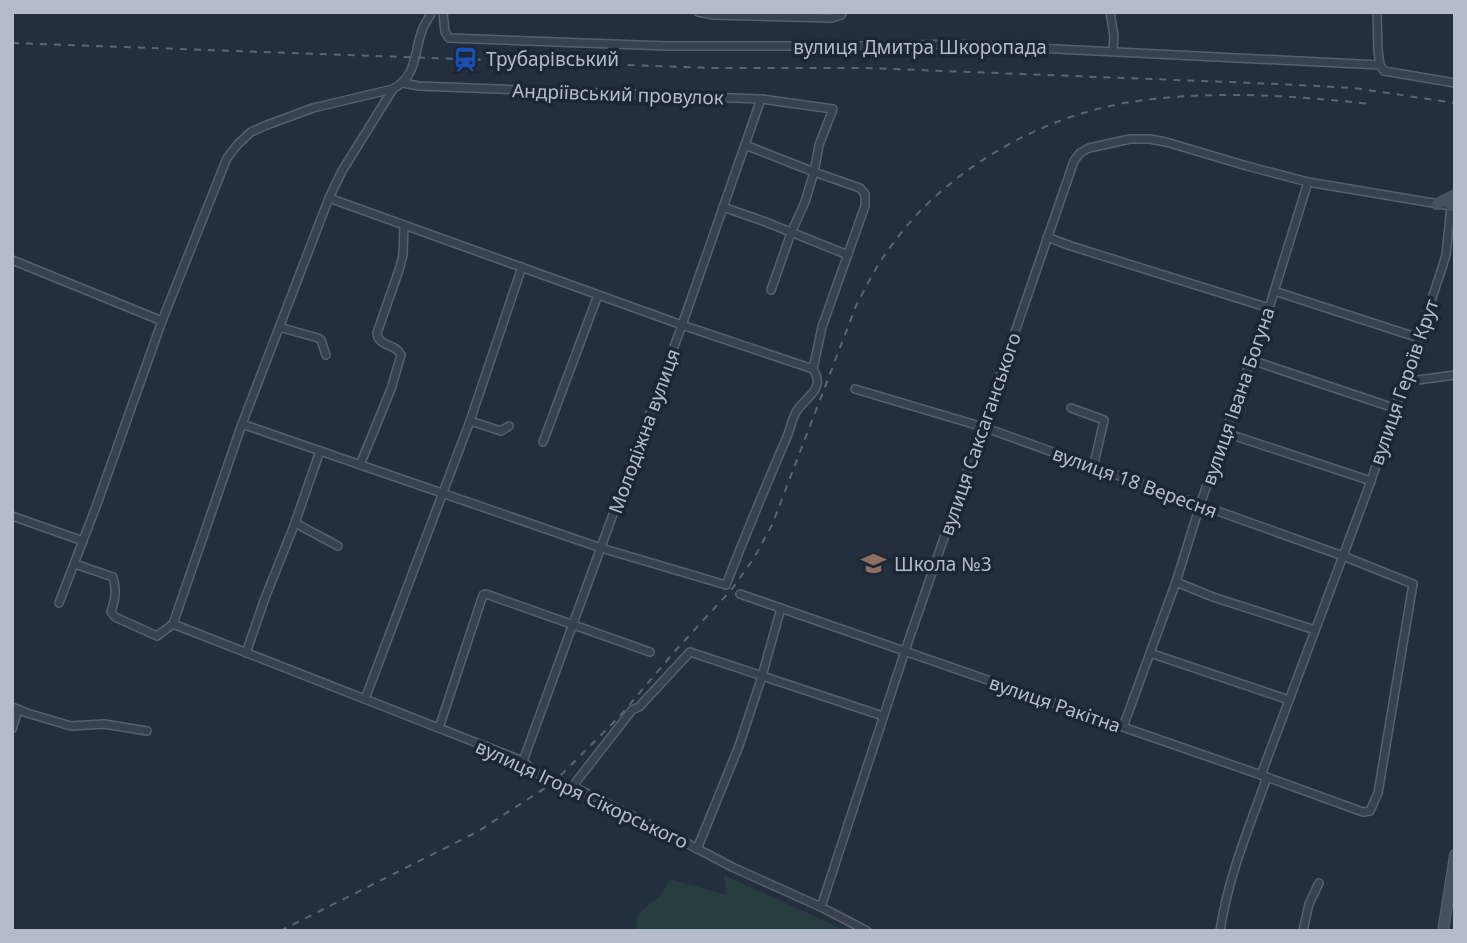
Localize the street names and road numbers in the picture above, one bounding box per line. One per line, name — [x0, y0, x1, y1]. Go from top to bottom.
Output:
street label: вулиця Дмитра Шкоропада — [793, 34, 1047, 60]
street label: Андріївський провулок — [512, 77, 724, 111]
street label: вулиця Героїв Крут — [1363, 295, 1445, 468]
street label: вулиця Івана Богуна — [1195, 303, 1281, 489]
street label: вулиця Саксаганського — [933, 329, 1027, 539]
street label: Молодіжна вулиця — [602, 345, 686, 517]
street label: вулиця 18 Вересня — [1049, 440, 1221, 524]
street label: вулиця Ракітна — [986, 669, 1124, 739]
street label: вулиця Ігоря Сікорського — [472, 733, 692, 855]

